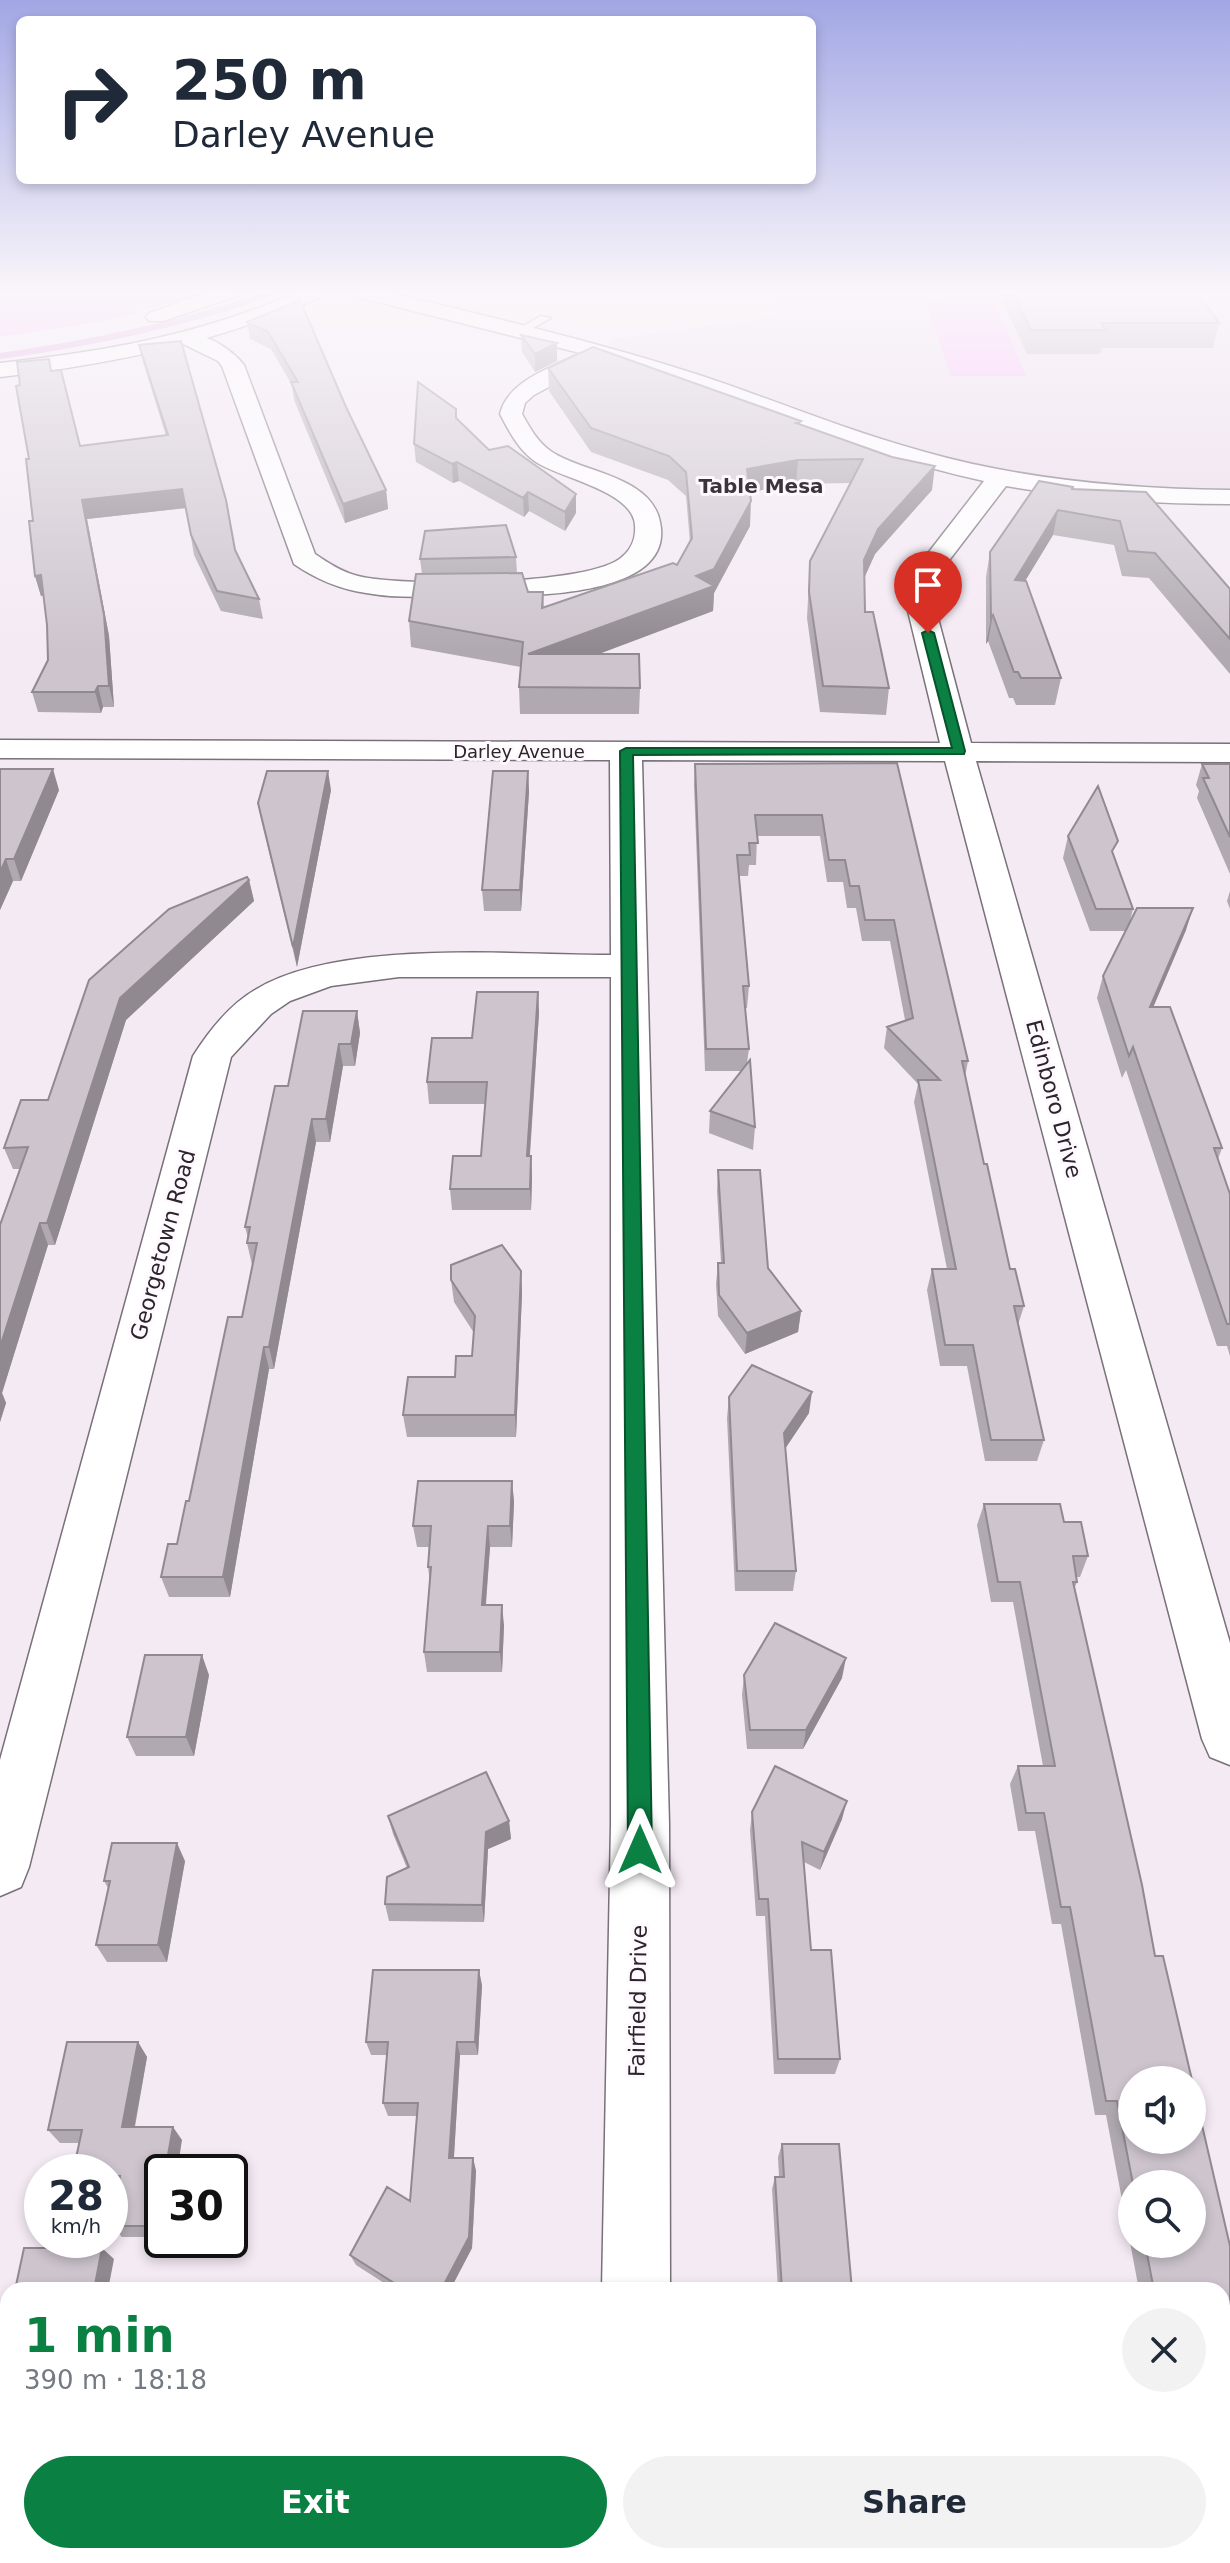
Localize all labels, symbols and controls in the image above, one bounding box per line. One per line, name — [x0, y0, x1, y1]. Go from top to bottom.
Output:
text: 250 m — [172, 47, 367, 112]
icon: right — [40, 48, 144, 152]
text: Darley Avenue — [172, 114, 435, 155]
district label: Table Mesa — [698, 474, 824, 498]
pin — [894, 551, 962, 633]
icon: arrive — [906, 563, 950, 607]
street label: Darley Avenue — [453, 741, 585, 762]
street label: Edinboro Drive — [1021, 1017, 1087, 1181]
street label: Georgetown Road — [126, 1147, 200, 1343]
position arrow — [598, 1808, 682, 1892]
street label: Fairfield Drive — [624, 1925, 652, 2077]
map controls — [1118, 2066, 1206, 2258]
button: sound — [1118, 2066, 1206, 2154]
speed limit sign: 30 — [144, 2154, 248, 2258]
button: search — [1118, 2170, 1206, 2258]
text: 28 — [48, 2173, 104, 2219]
text: km/h — [51, 2214, 101, 2238]
text: 1 min — [24, 2307, 175, 2363]
button: close — [1122, 2308, 1206, 2392]
text: 390 m · 18:18 — [24, 2365, 207, 2395]
button: Exit — [24, 2456, 607, 2548]
button: Share — [623, 2456, 1206, 2548]

